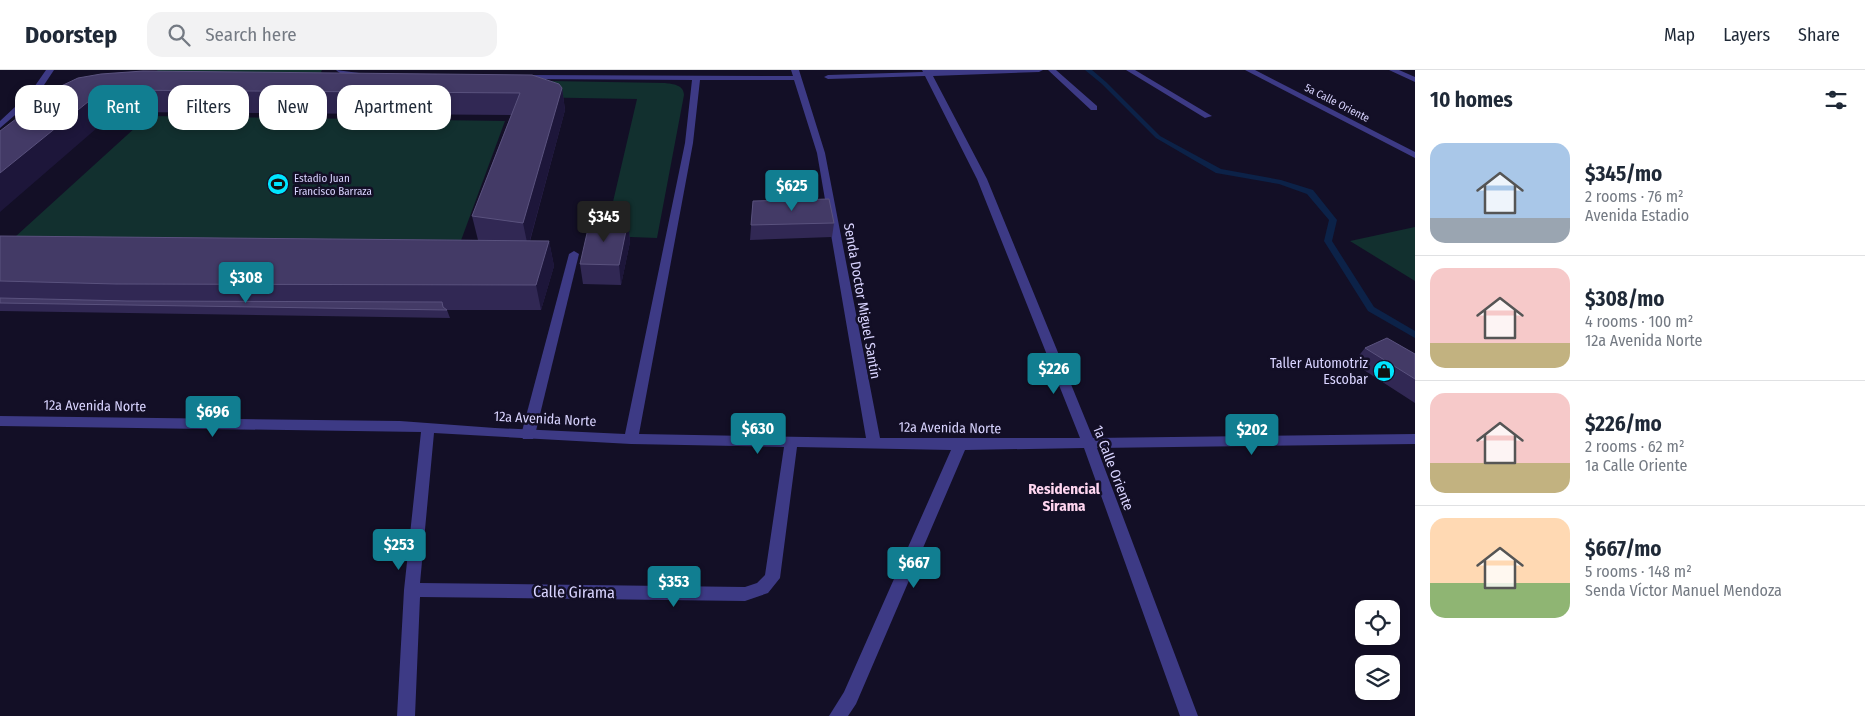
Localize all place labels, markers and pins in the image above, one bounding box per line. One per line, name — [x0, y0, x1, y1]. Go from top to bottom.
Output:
pin: $625 — [762, 170, 822, 212]
sports icon: Estadio Juan Francisco Barraza — [266, 172, 290, 196]
place label: Estadio Juan Francisco Barraza — [294, 172, 372, 198]
pin: $345 — [574, 200, 634, 243]
pin: $308 — [216, 262, 276, 304]
pin: $226 — [1024, 352, 1084, 395]
place label: Taller Automotriz Escobar — [1270, 355, 1368, 388]
shop icon: Taller Automotriz Escobar — [1372, 359, 1396, 383]
pin: $696 — [183, 396, 243, 438]
pin: $630 — [728, 412, 788, 455]
pin: $202 — [1222, 414, 1282, 456]
pin: $253 — [369, 528, 429, 571]
pin: $667 — [884, 546, 944, 589]
pin: $353 — [644, 566, 704, 608]

